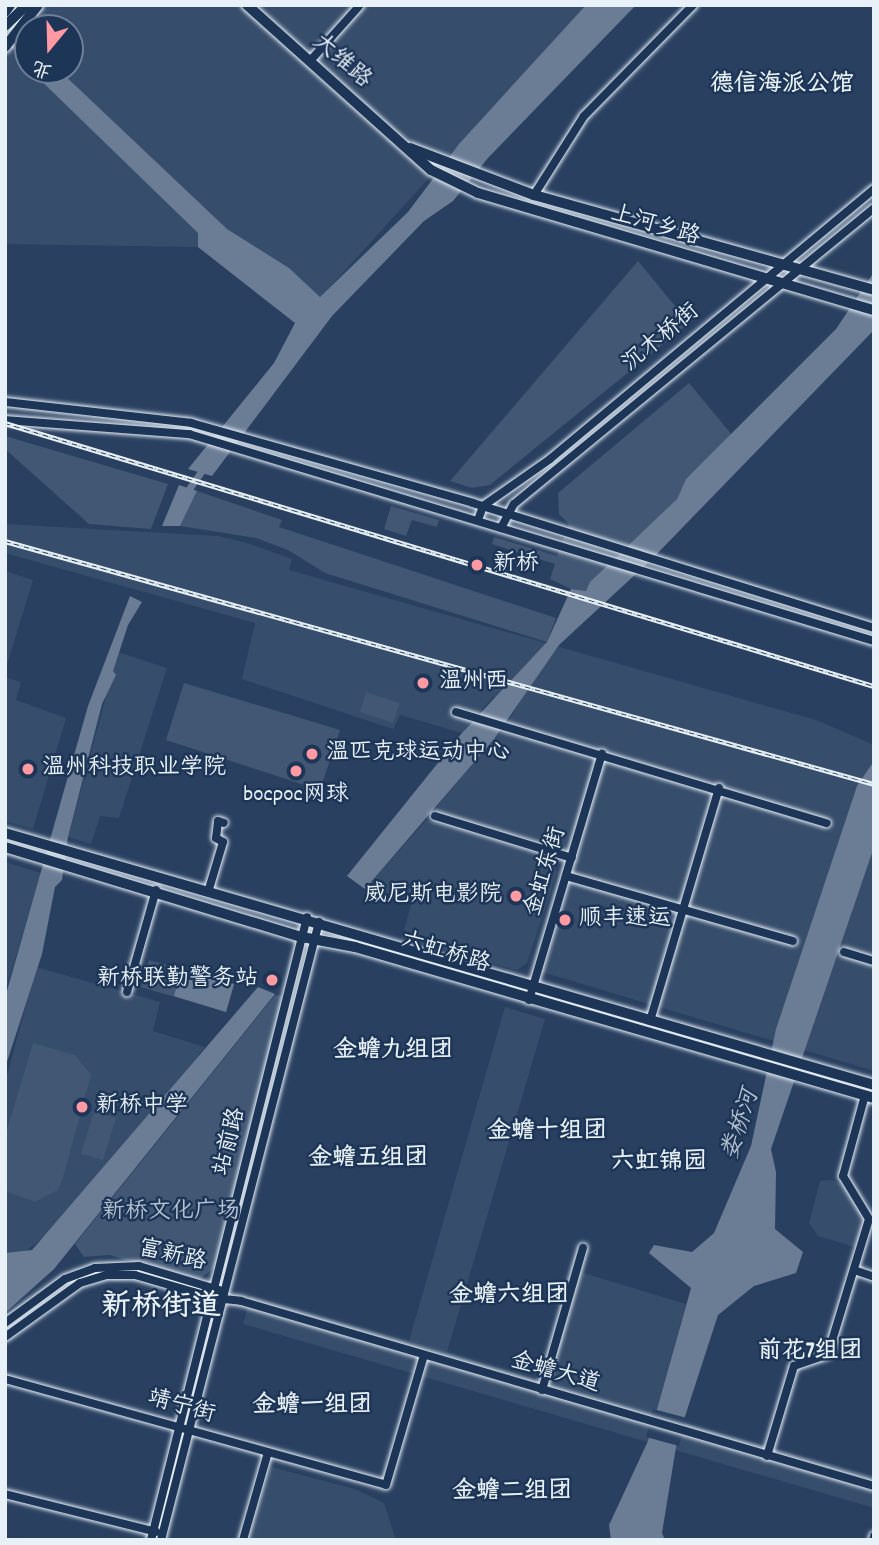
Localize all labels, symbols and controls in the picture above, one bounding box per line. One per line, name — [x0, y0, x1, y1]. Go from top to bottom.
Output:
north arrow — [14, 14, 84, 84]
street label: 大维路 — [306, 29, 376, 95]
text: 北 — [29, 52, 56, 83]
district label: 德信海派公馆 — [710, 72, 854, 100]
street label: 上河乡路 — [607, 201, 703, 253]
street label: 沉木桥街 — [618, 299, 706, 379]
place label: 新桥 — [493, 551, 539, 579]
marker: 新桥 — [467, 555, 487, 575]
place label: 温州西 — [439, 669, 508, 697]
marker: 温州西 — [413, 673, 433, 693]
place label: 温匹克球运动中心 — [326, 740, 510, 768]
marker: 温匹克球运动中心 — [304, 746, 320, 762]
place label: 温州科技职业学院 — [42, 755, 226, 783]
marker: 温州科技职业学院 — [20, 761, 36, 777]
marker: bocpoc网球 — [288, 763, 304, 779]
place label: bocpoc网球 — [243, 782, 349, 810]
street label: 金虹东街 — [520, 824, 574, 920]
place label: 威尼斯电影院 — [364, 882, 502, 910]
marker: 威尼斯电影院 — [508, 888, 524, 904]
place label: 顺丰速运 — [579, 906, 671, 934]
marker: 顺丰速运 — [557, 912, 573, 928]
street label: 六虹桥路 — [397, 927, 493, 981]
place label: 新桥联勤警务站 — [97, 966, 258, 994]
marker: 新桥联勤警务站 — [264, 972, 280, 988]
district label: 金蟾九组团 — [333, 1038, 453, 1066]
water label: 娄桥河 — [717, 1086, 767, 1164]
place label: 新桥中学 — [96, 1093, 188, 1121]
marker: 新桥中学 — [74, 1099, 90, 1115]
street label: 站前路 — [209, 1105, 253, 1179]
district label: 金蟾十组团 — [487, 1119, 607, 1147]
district label: 金蟾五组团 — [308, 1146, 428, 1174]
district label: 六虹锦园 — [611, 1150, 707, 1178]
park label: 新桥文化广场 — [102, 1199, 240, 1227]
street label: 富新路 — [135, 1236, 209, 1278]
district label: 金蟾六组团 — [449, 1283, 569, 1311]
district label: 新桥街道 — [101, 1291, 221, 1327]
district label: 前花7组团 — [757, 1339, 863, 1367]
street label: 金蟾大道 — [507, 1348, 603, 1400]
street label: 靖宁街 — [144, 1385, 218, 1431]
district label: 金蟾一组团 — [252, 1393, 372, 1421]
district label: 金蟾二组团 — [452, 1479, 572, 1507]

